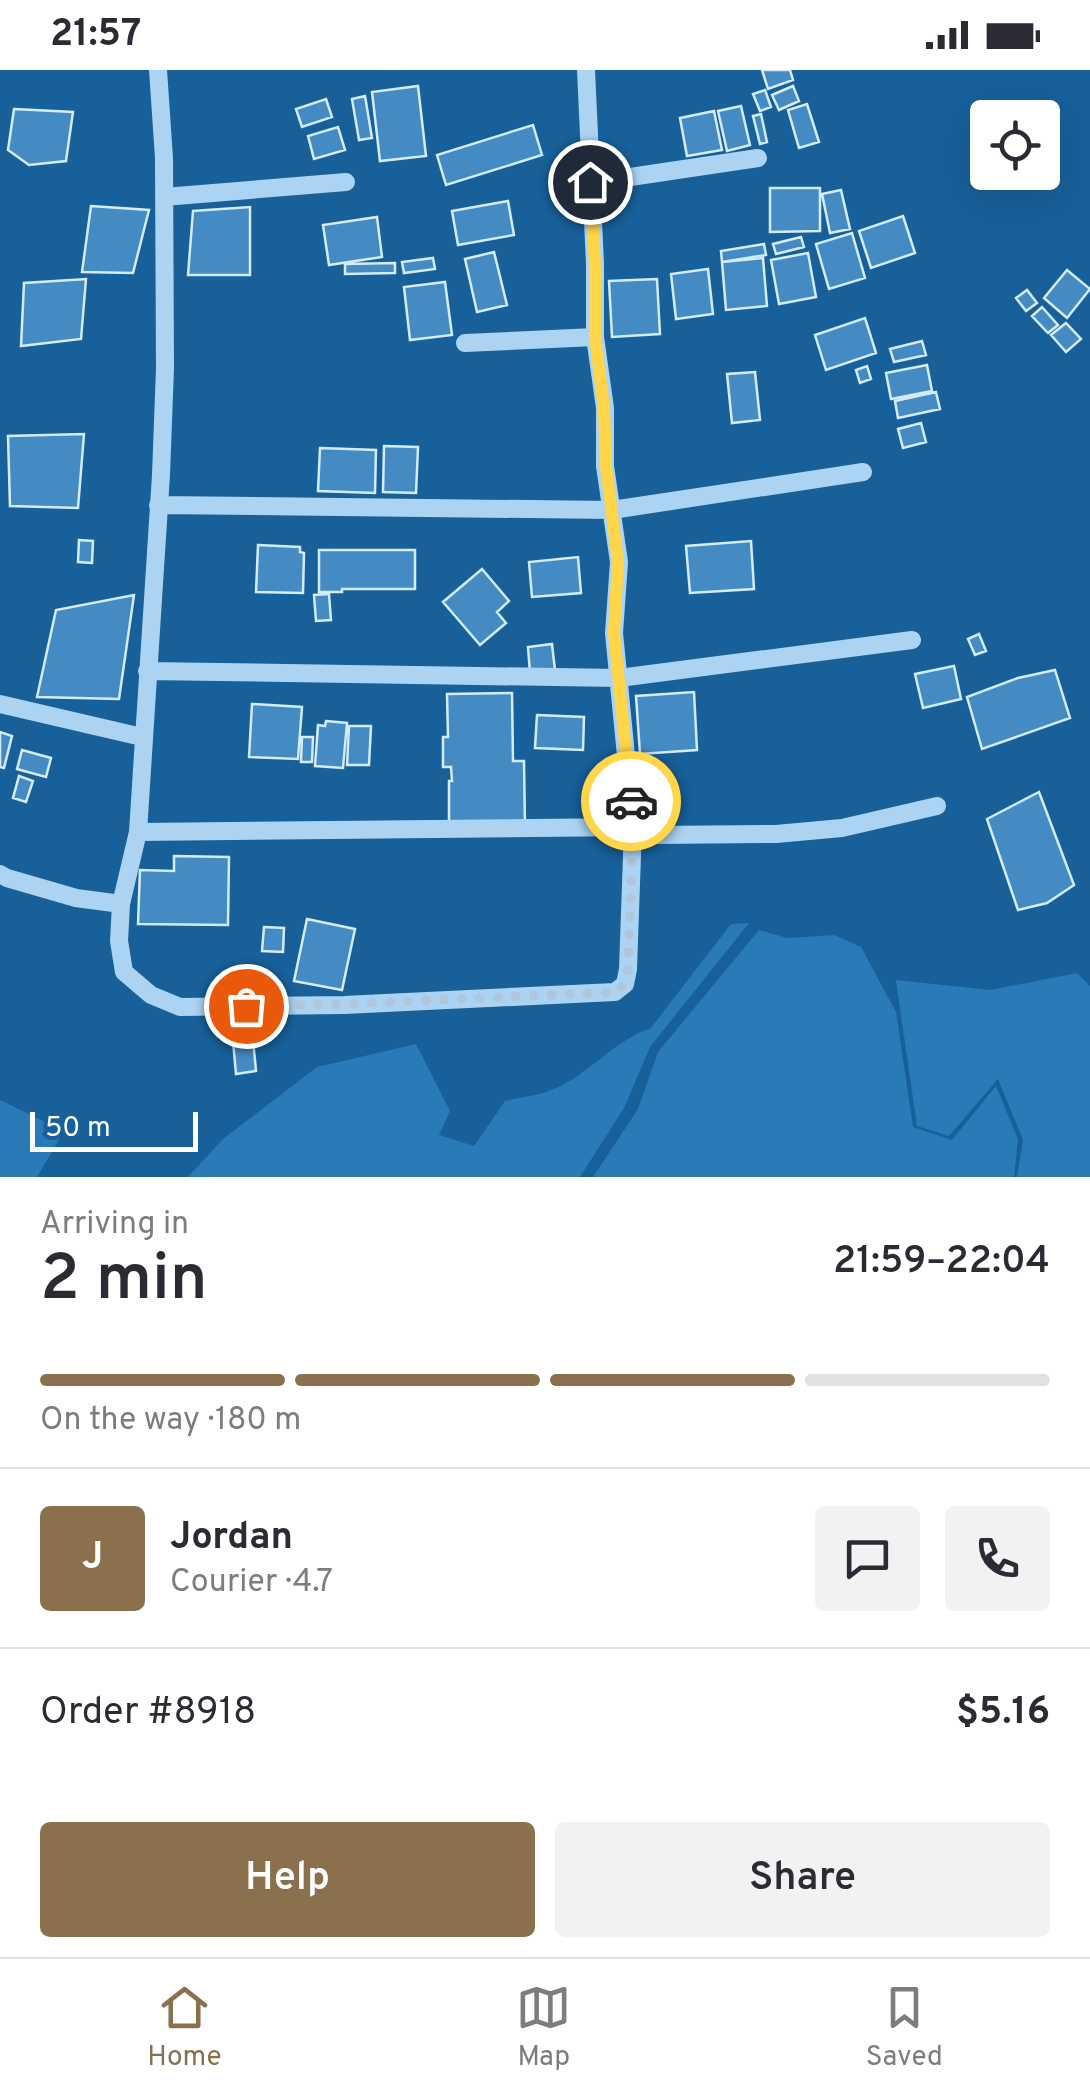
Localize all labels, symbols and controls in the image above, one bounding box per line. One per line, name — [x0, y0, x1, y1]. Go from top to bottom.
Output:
text: 21:57 — [50, 11, 141, 60]
map controls — [970, 100, 1060, 190]
button: locate — [970, 100, 1060, 190]
pin — [548, 140, 633, 225]
icon: home — [563, 155, 618, 210]
courier — [581, 751, 681, 851]
icon: car — [604, 774, 659, 829]
pin — [204, 964, 289, 1049]
icon: bag — [219, 979, 274, 1034]
scale bar — [30, 1107, 198, 1152]
text: 50 m — [45, 1111, 111, 1147]
text: Arriving in — [40, 1205, 189, 1245]
text: 21:59–22:04 — [833, 1238, 1050, 1287]
text: 2 min — [40, 1241, 208, 1323]
text: On the way · 180 m — [40, 1401, 301, 1441]
button: chat — [815, 1506, 920, 1611]
button: phone — [945, 1506, 1050, 1611]
text: Jordan — [170, 1514, 293, 1563]
text: J — [82, 1534, 103, 1583]
text: Courier · 4.7 — [170, 1563, 333, 1603]
text: Order #8918 — [40, 1689, 256, 1738]
text: $5.16 — [956, 1689, 1050, 1738]
button: Help — [40, 1822, 535, 1937]
button: Share — [555, 1822, 1050, 1937]
tab: Home — [147, 1980, 222, 2076]
tab: Map — [516, 1980, 571, 2076]
tab: Saved — [866, 1980, 943, 2076]

